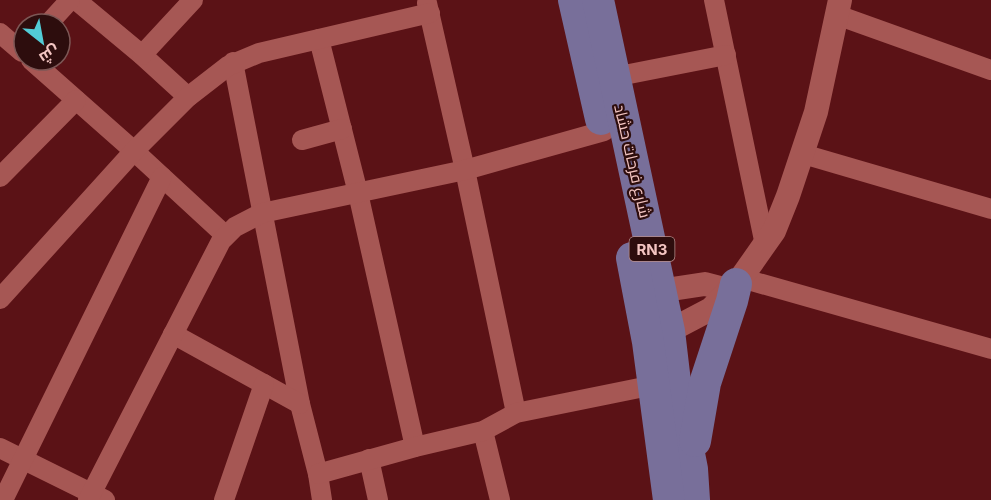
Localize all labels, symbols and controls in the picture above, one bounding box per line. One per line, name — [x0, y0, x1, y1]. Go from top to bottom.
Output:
north arrow — [12, 12, 72, 72]
text: ش — [36, 41, 64, 69]
street label: شارع فرحات حشاد — [608, 102, 656, 220]
road number: RN3 — [630, 237, 674, 261]

